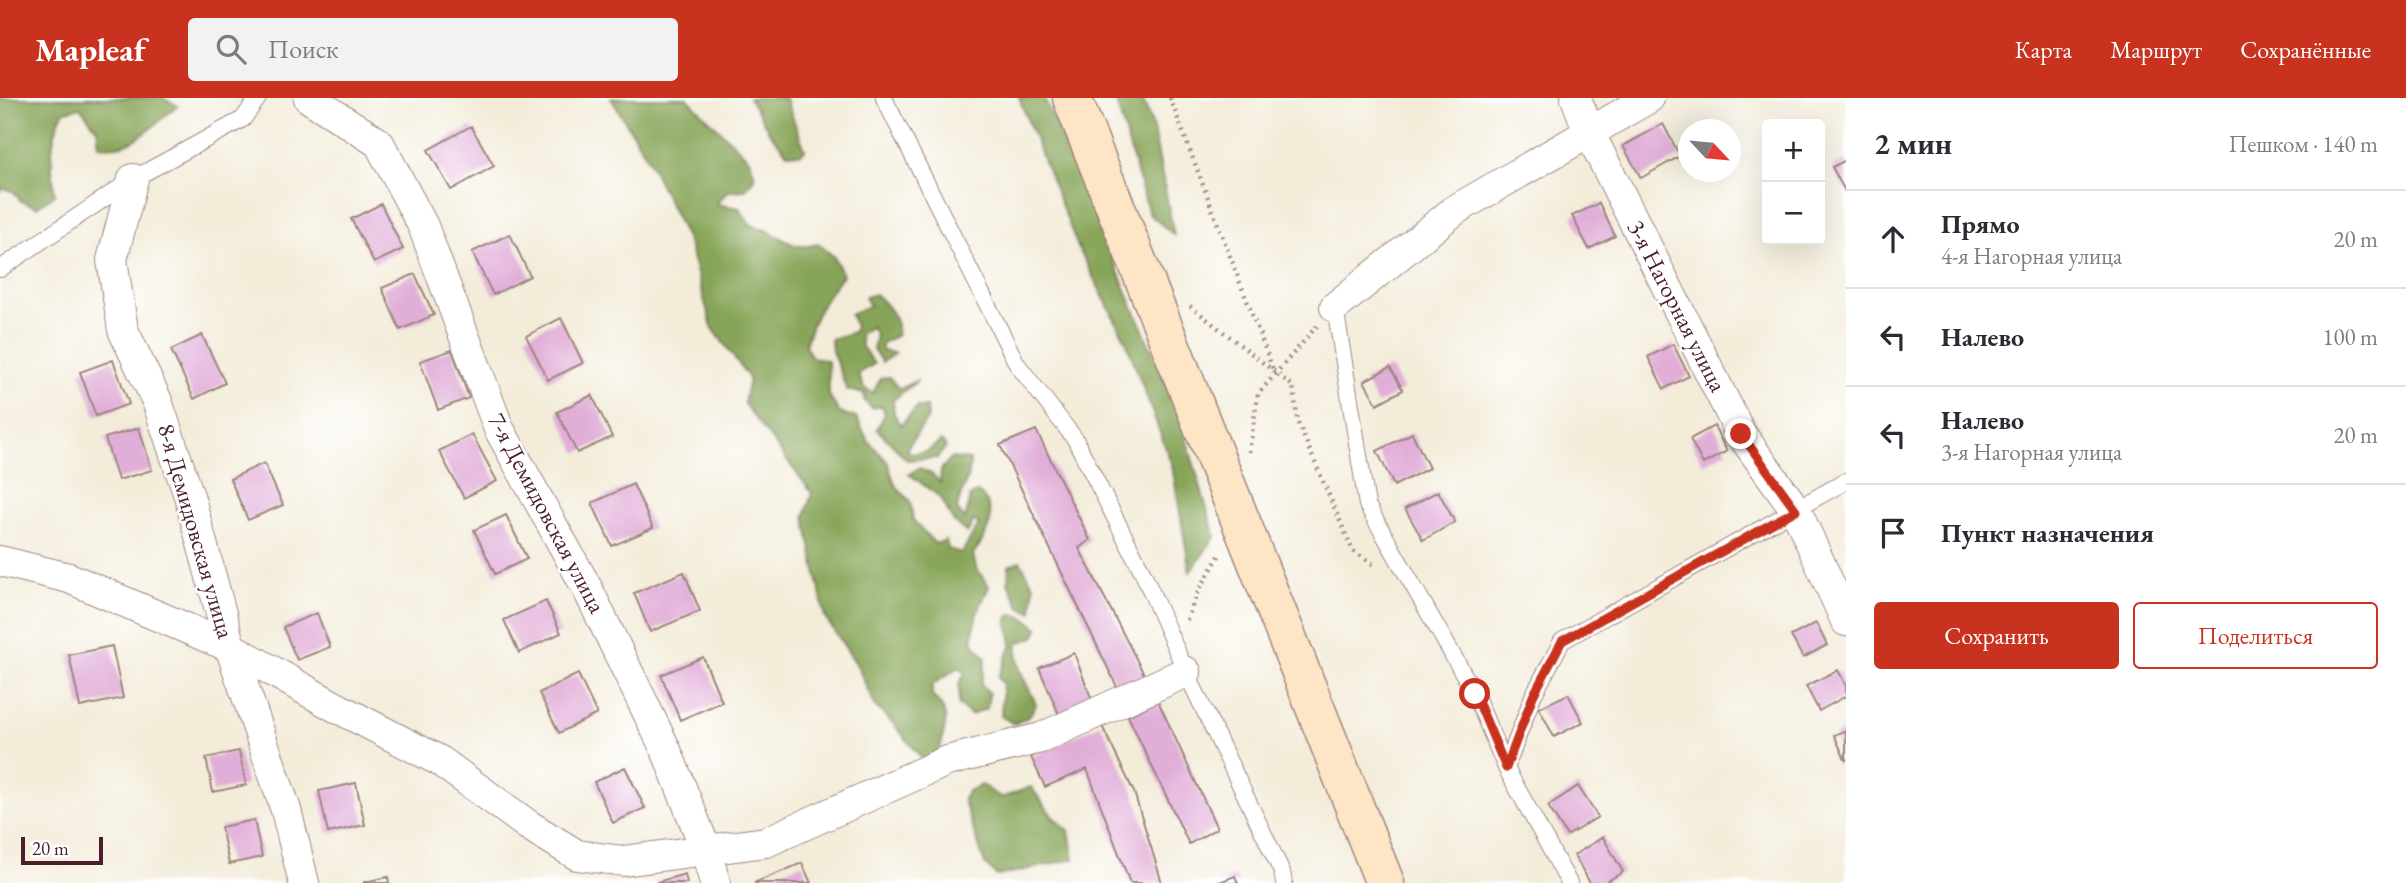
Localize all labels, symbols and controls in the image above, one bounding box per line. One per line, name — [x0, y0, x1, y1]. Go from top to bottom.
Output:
search box — [188, 18, 678, 81]
text: Mapleaf — [35, 28, 146, 71]
icon: search — [212, 30, 250, 68]
text: Поиск — [268, 32, 338, 66]
text: Карта — [2015, 34, 2072, 65]
text: Маршрут — [2110, 34, 2202, 65]
text: Сохранённые — [2240, 34, 2371, 65]
north arrow — [1678, 119, 1741, 182]
map controls — [1762, 119, 1825, 245]
button: + — [1762, 119, 1825, 182]
text: 2 мин — [1874, 124, 1952, 163]
text: Пешком · 140 m — [2229, 129, 2378, 159]
button: − — [1762, 182, 1825, 245]
text: Прямо — [1941, 207, 2020, 241]
street label: 3-я Нагорная улица — [1621, 214, 1734, 397]
icon: ahead — [1874, 220, 1912, 258]
text: 20 m — [2333, 224, 2378, 254]
text: 4-я Нагорная улица — [1941, 241, 2122, 271]
icon: left — [1874, 318, 1912, 356]
text: Налево — [1941, 320, 2024, 354]
text: 100 m — [2322, 322, 2378, 352]
text: Налево — [1941, 403, 2024, 437]
street label: 7-я Демидовская улица — [482, 407, 613, 619]
icon: left — [1874, 416, 1912, 454]
route end — [1725, 418, 1756, 449]
street label: 8-я Демидовская улица — [151, 420, 242, 642]
text: 20 m — [2333, 420, 2378, 450]
text: 3-я Нагорная улица — [1941, 437, 2122, 467]
icon: arrive — [1874, 514, 1912, 552]
text: Пункт назначения — [1941, 516, 2154, 550]
button: Сохранить — [1874, 602, 2119, 669]
button: Поделиться — [2133, 602, 2378, 669]
route start — [1459, 678, 1490, 709]
scale bar — [21, 834, 103, 866]
text: 20 m — [32, 836, 69, 861]

